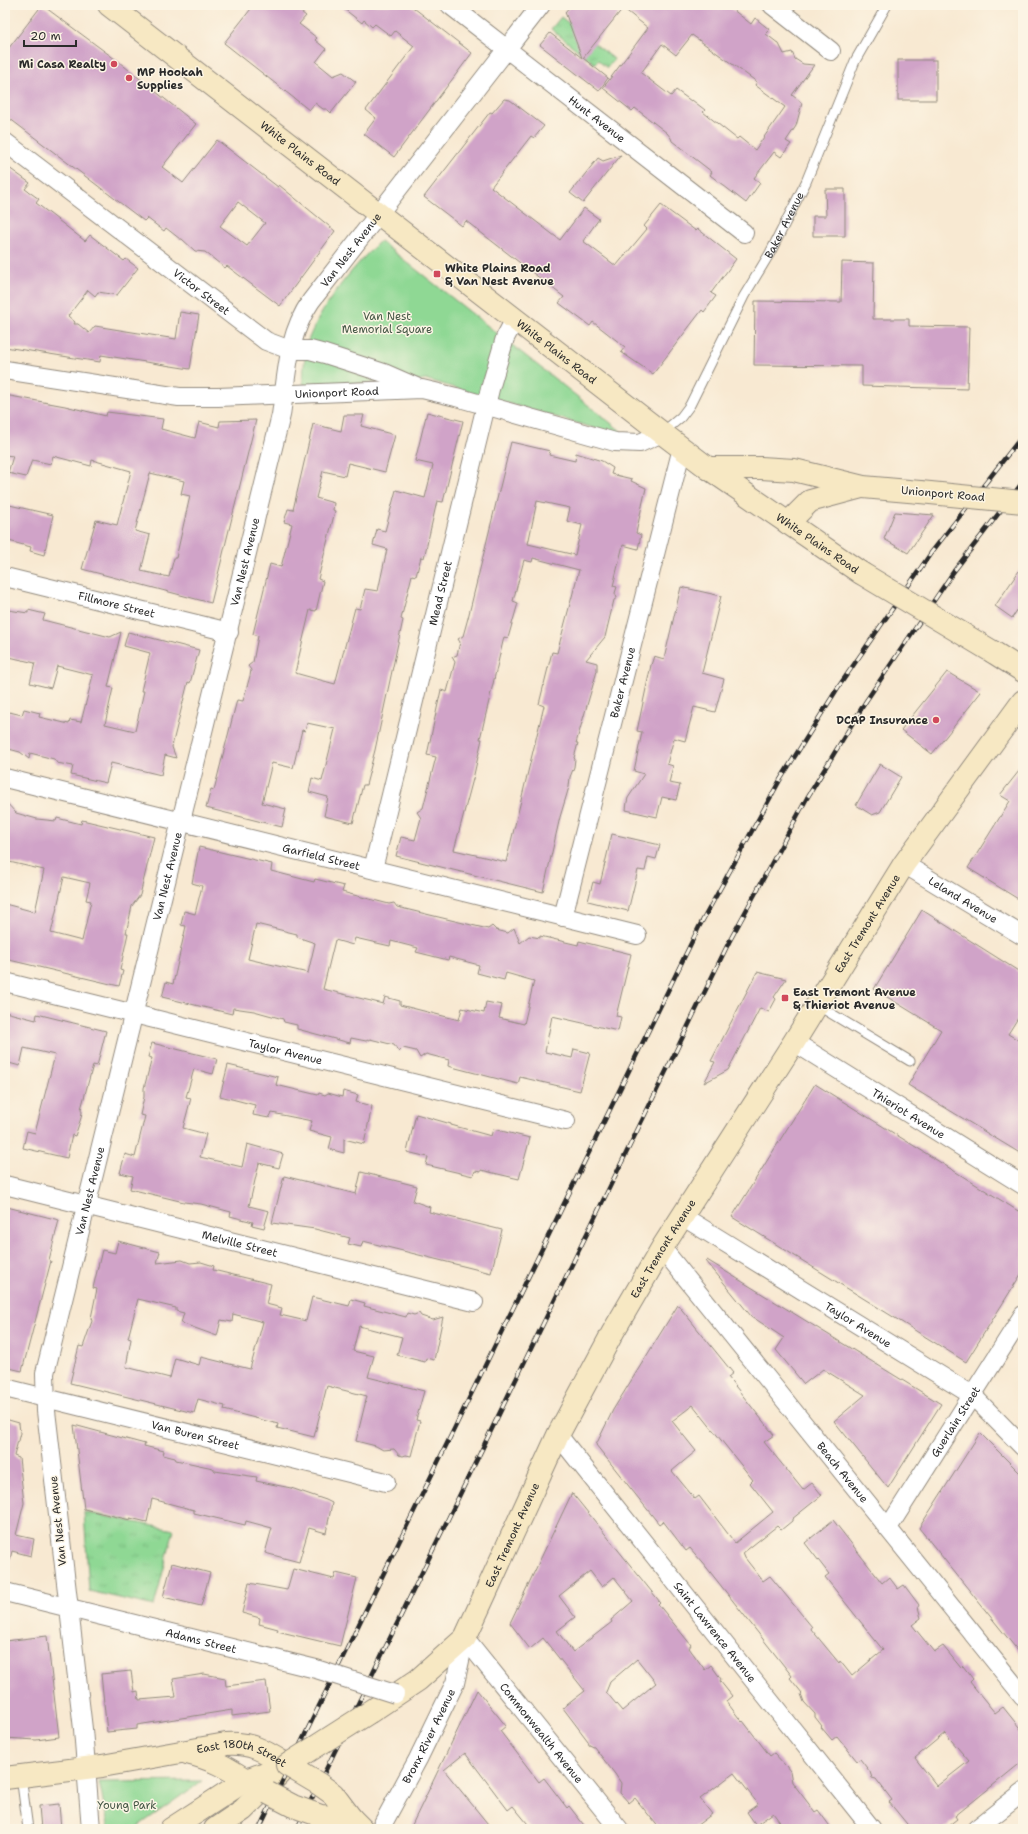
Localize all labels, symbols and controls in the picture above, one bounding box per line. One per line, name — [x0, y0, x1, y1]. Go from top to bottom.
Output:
scale bar — [24, 22, 76, 48]
text: 20 m — [30, 28, 61, 44]
place label: Mi Casa Realty — [19, 57, 106, 72]
marker: Mi Casa Realty — [109, 59, 119, 69]
place label: MP Hookah Supplies — [137, 65, 204, 93]
marker: MP Hookah Supplies — [124, 73, 134, 83]
street label: Hunt Avenue — [565, 92, 629, 146]
street label: White Plains Road — [257, 117, 344, 189]
street label: Baker Avenue — [761, 189, 807, 261]
street label: Van Nest Avenue — [317, 209, 385, 290]
place label: White Plains Road & Van Nest Avenue — [445, 261, 554, 289]
street label: Victor Street — [170, 265, 233, 318]
marker: White Plains Road & Van Nest Avenue — [432, 269, 442, 279]
park label: Van Nest Memorial Square — [342, 309, 432, 337]
street label: White Plains Road — [513, 316, 600, 387]
street label: Unionport Road — [295, 383, 379, 401]
street label: Unionport Road — [901, 483, 986, 505]
street label: White Plains Road — [773, 509, 862, 577]
street label: Van Nest Avenue — [227, 516, 263, 608]
street label: Mead Street — [425, 559, 455, 627]
street label: Fillmore Street — [77, 588, 157, 621]
street label: Baker Avenue — [606, 645, 639, 720]
place label: DCAP Insurance — [836, 713, 928, 728]
marker: DCAP Insurance — [931, 715, 941, 725]
street label: Van Nest Avenue — [149, 830, 185, 922]
street label: Garfield Street — [281, 840, 362, 874]
street label: East Tremont Avenue — [831, 871, 904, 976]
street label: Leland Avenue — [926, 873, 1000, 926]
place label: East Tremont Avenue & Thieriot Avenue — [793, 985, 916, 1013]
marker: East Tremont Avenue & Thieriot Avenue — [780, 993, 790, 1003]
street label: Taylor Avenue — [247, 1035, 324, 1068]
street label: Thieriot Avenue — [869, 1085, 948, 1142]
street label: Van Nest Avenue — [72, 1145, 108, 1237]
street label: East Tremont Avenue — [627, 1196, 699, 1301]
street label: Melville Street — [200, 1227, 279, 1260]
street label: Taylor Avenue — [822, 1298, 894, 1351]
street label: Guerlain Street — [927, 1383, 984, 1460]
street label: Van Buren Street — [150, 1417, 241, 1453]
street label: Beach Avenue — [814, 1439, 872, 1506]
street label: Van Nest Avenue — [46, 1475, 70, 1567]
street label: East Tremont Avenue — [482, 1480, 543, 1590]
street label: Saint Lawrence Avenue — [670, 1579, 760, 1685]
street label: Adams Street — [164, 1625, 238, 1657]
street label: Commonwealth Avenue — [497, 1680, 587, 1786]
street label: Bronx River Avenue — [399, 1686, 459, 1786]
street label: East 180th Street — [195, 1736, 290, 1771]
park label: Young Park — [97, 1798, 157, 1813]

